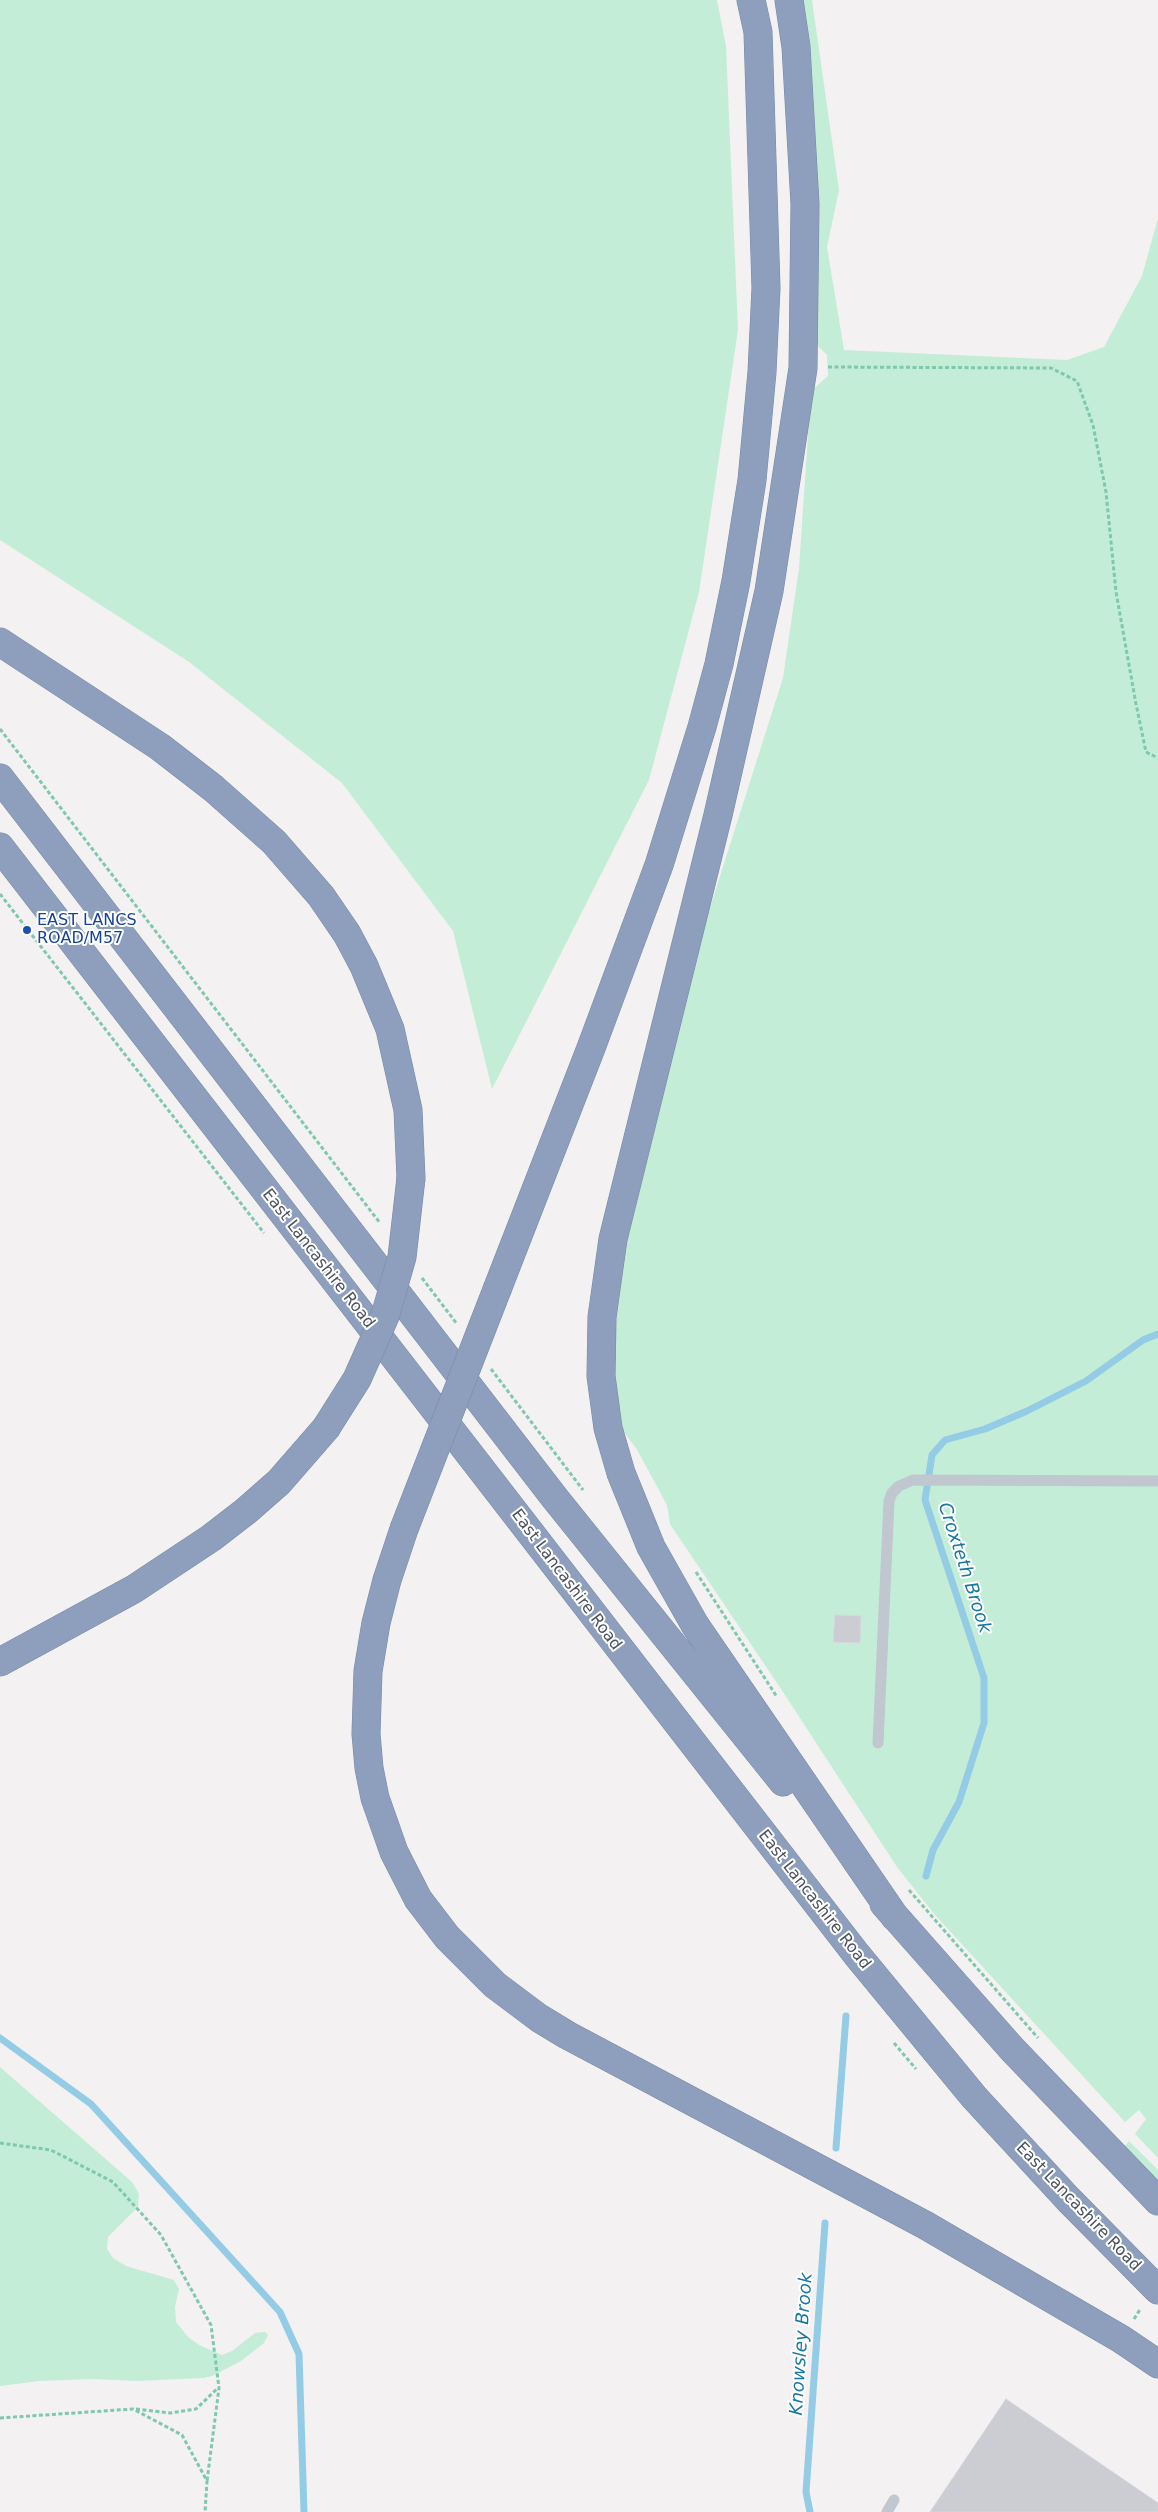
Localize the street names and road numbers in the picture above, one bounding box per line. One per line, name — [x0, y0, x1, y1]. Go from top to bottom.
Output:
street label: East Lancashire Road — [258, 1186, 378, 1332]
street label: East Lancashire Road — [507, 1506, 625, 1654]
street label: East Lancashire Road — [754, 1827, 874, 1973]
street label: East Lancashire Road — [1012, 2139, 1144, 2275]

